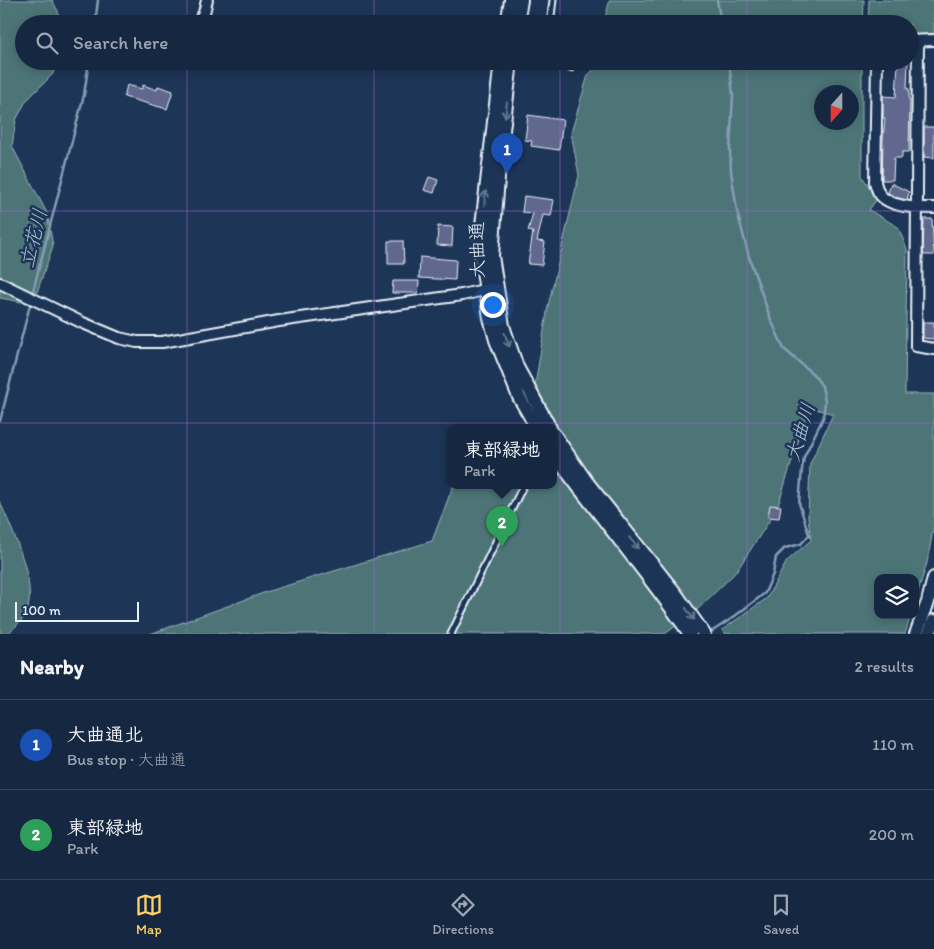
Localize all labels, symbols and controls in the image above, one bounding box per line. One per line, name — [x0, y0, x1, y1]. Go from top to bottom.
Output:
search box — [15, 15, 919, 70]
icon: search — [33, 29, 61, 57]
text: Search here — [73, 31, 168, 54]
north arrow — [814, 85, 859, 130]
one-way arrow — [501, 101, 511, 117]
pin: 1 — [491, 133, 523, 174]
one-way arrow — [480, 190, 490, 206]
water label: 立花川 — [14, 206, 52, 270]
street label: 大曲通 — [465, 221, 489, 279]
your location — [480, 292, 506, 318]
one-way arrow — [503, 332, 512, 347]
water label: 大曲川 — [780, 400, 820, 464]
popup — [447, 424, 557, 489]
text: 東部緑地 — [464, 438, 540, 461]
text: Park — [464, 461, 495, 480]
pin: 2 — [486, 506, 518, 547]
one-way arrow — [629, 536, 640, 549]
map controls — [874, 574, 919, 619]
button: layers — [874, 574, 919, 619]
scale bar — [15, 599, 139, 622]
text: 100 m — [22, 602, 61, 619]
one-way arrow — [685, 607, 695, 621]
text: Nearby — [20, 654, 84, 679]
text: 2 results — [854, 657, 914, 676]
text: 大曲通北 — [67, 723, 143, 746]
text: 1 — [32, 735, 40, 754]
text: 110 m — [872, 735, 914, 754]
text: Bus stop · 大曲通 — [67, 750, 186, 769]
text: 東部緑地 — [67, 816, 143, 839]
text: 2 — [32, 825, 40, 844]
text: 200 m — [869, 825, 914, 844]
text: Park — [67, 839, 98, 858]
tab: Map — [135, 891, 163, 938]
tab: Directions — [432, 891, 494, 938]
tab: Saved — [763, 891, 799, 938]

